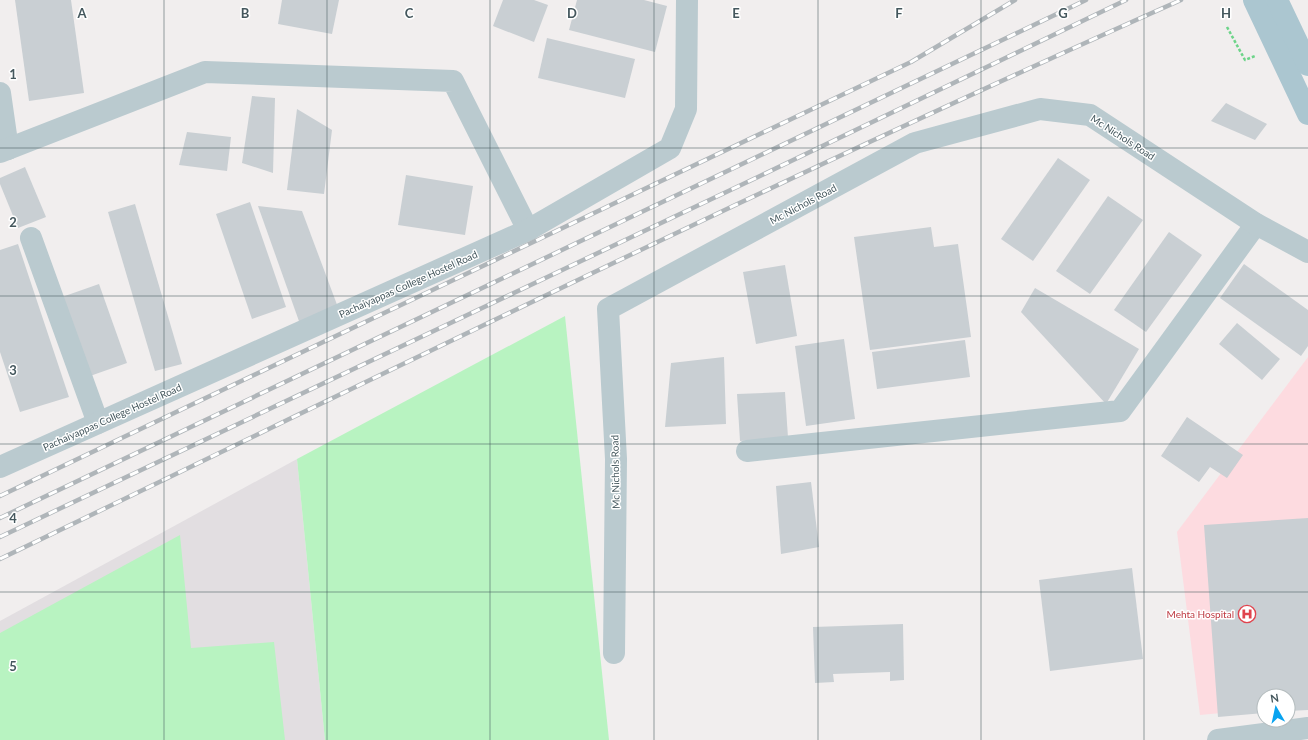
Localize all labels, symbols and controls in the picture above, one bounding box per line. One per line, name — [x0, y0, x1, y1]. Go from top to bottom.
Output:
text: A — [76, 5, 87, 21]
text: B — [241, 5, 250, 21]
text: C — [405, 5, 414, 21]
text: D — [567, 5, 577, 21]
text: E — [732, 5, 740, 21]
text: F — [895, 5, 903, 21]
text: G — [1058, 5, 1068, 21]
text: H — [1221, 5, 1231, 21]
text: 1 — [9, 66, 17, 82]
street label: Mc Nichols Road — [1089, 112, 1157, 162]
street label: Mc Nichols Road — [768, 181, 838, 227]
text: 2 — [9, 214, 17, 230]
street label: Pachaiyappas College Hostel Road — [337, 248, 479, 320]
text: 3 — [9, 362, 17, 378]
street label: Pachaiyappas College Hostel Road — [41, 381, 183, 453]
street label: Mc Nichols Road — [608, 435, 622, 509]
text: 4 — [9, 510, 17, 526]
hospital icon: Mehta Hospital — [1237, 604, 1257, 624]
place label: Mehta Hospital — [1167, 608, 1234, 620]
text: 5 — [9, 658, 17, 674]
north arrow — [1256, 688, 1296, 728]
text: N — [1269, 691, 1280, 705]

